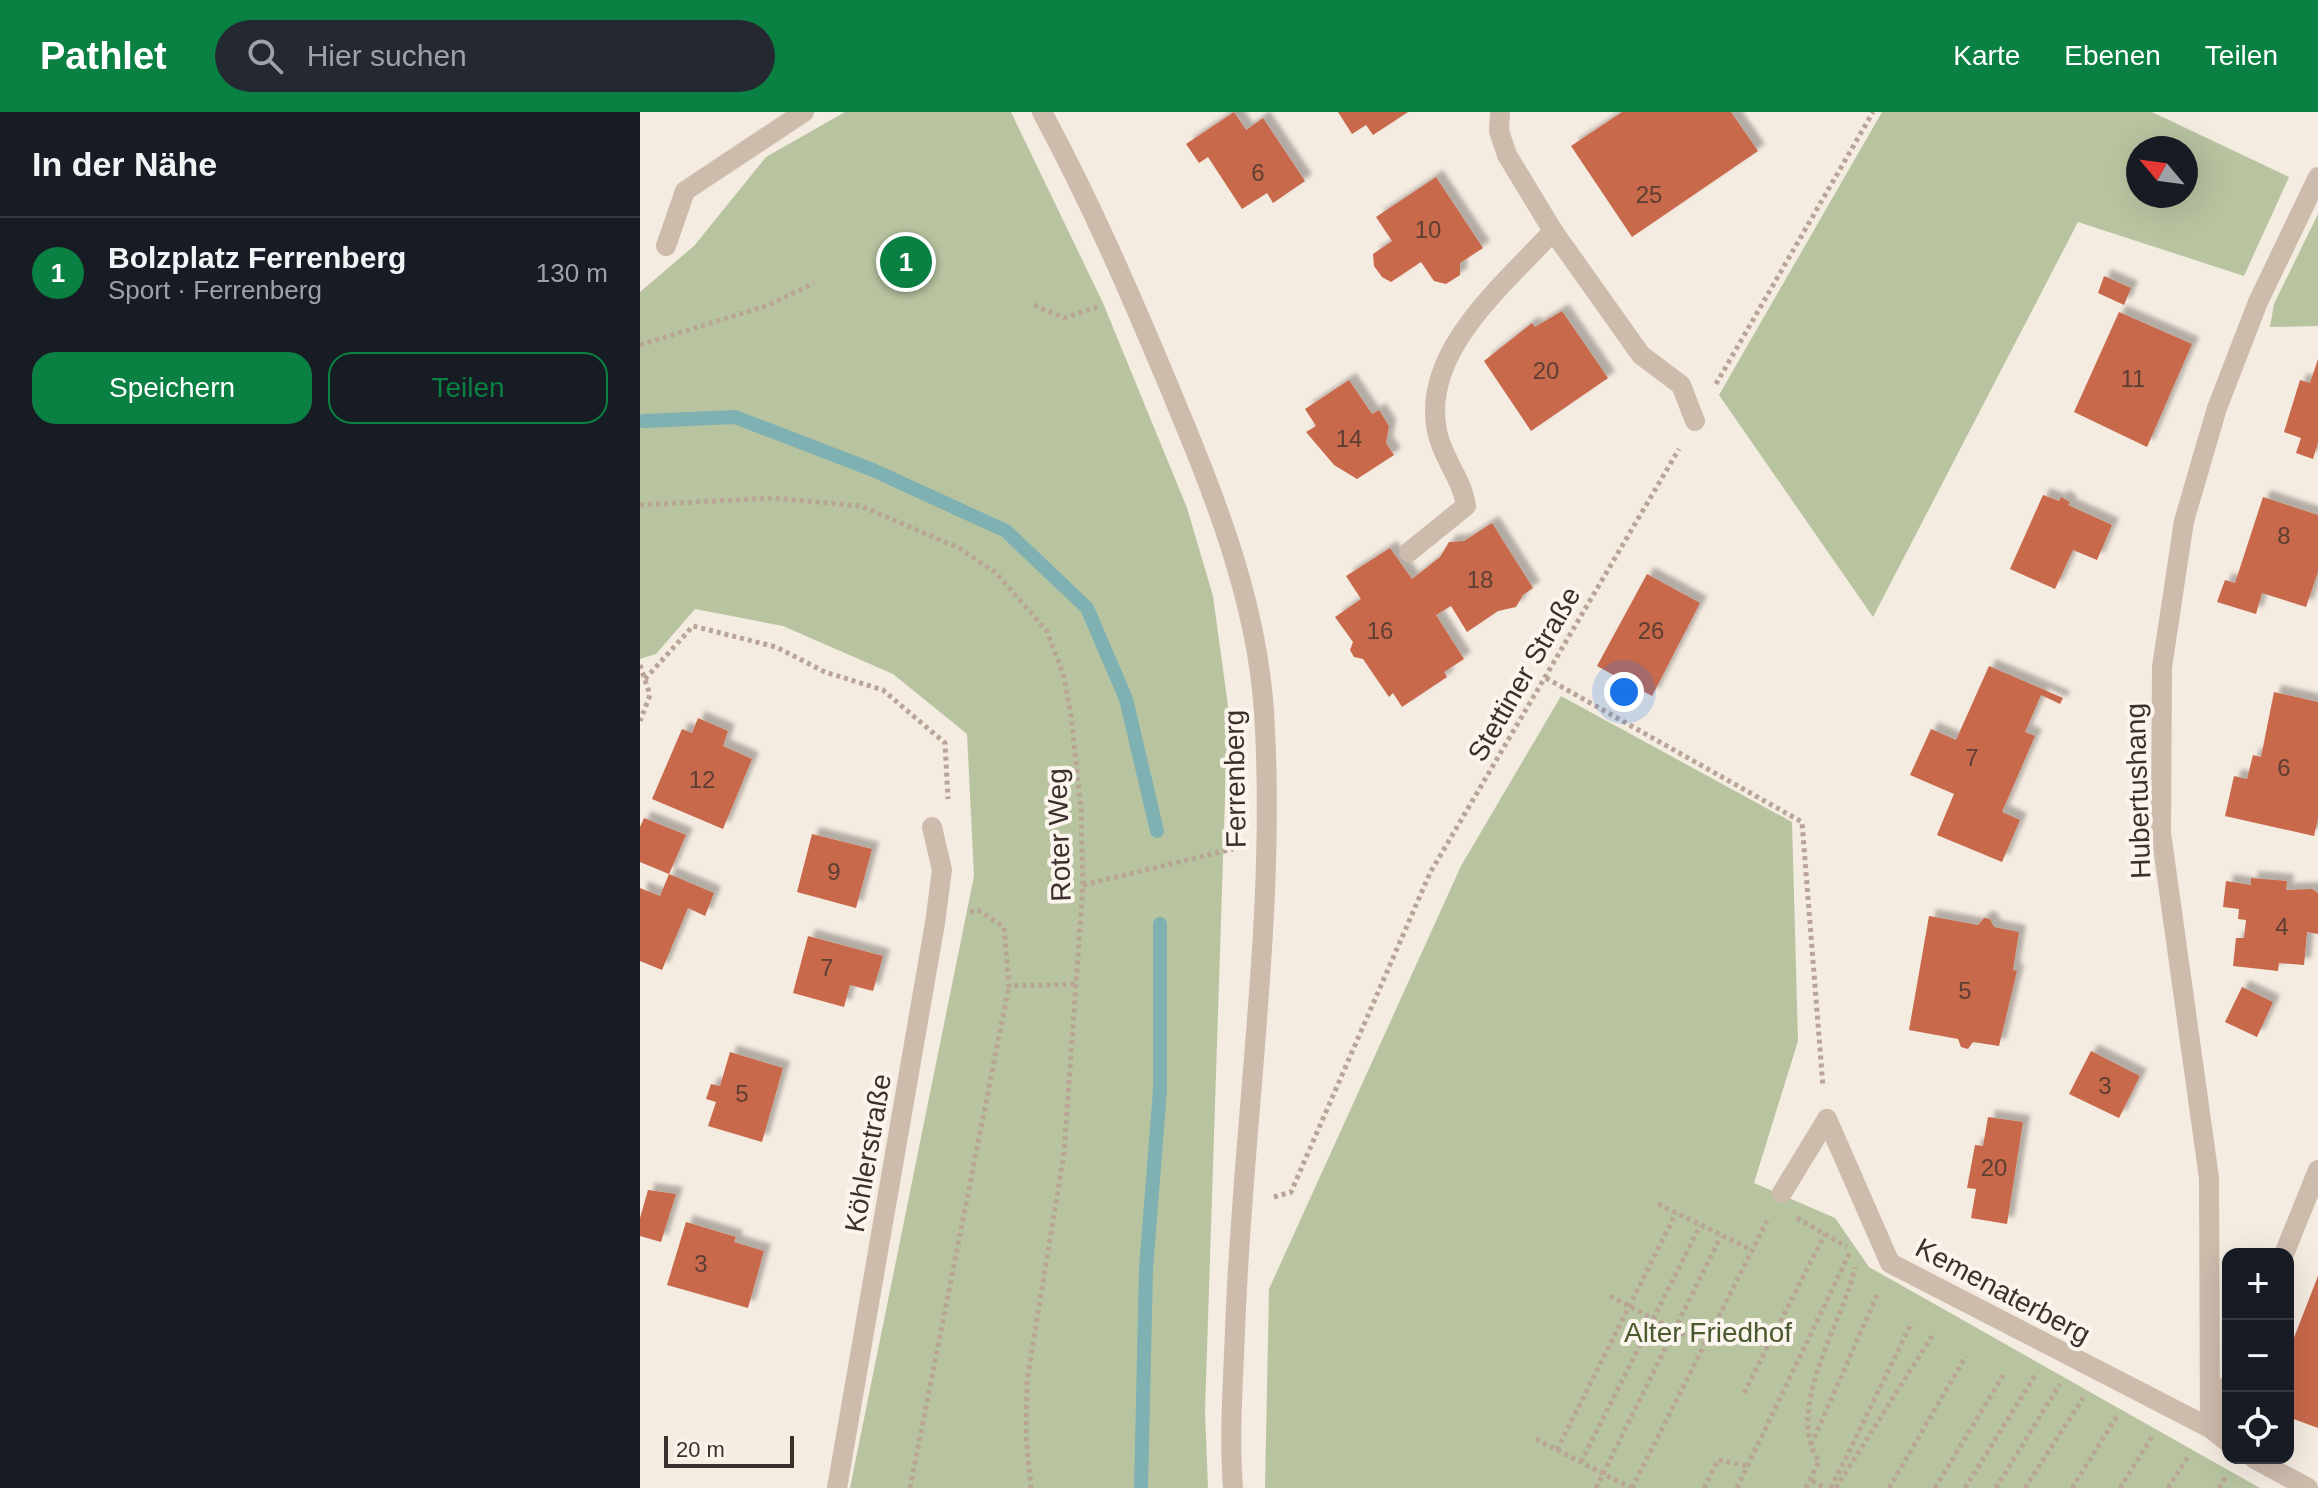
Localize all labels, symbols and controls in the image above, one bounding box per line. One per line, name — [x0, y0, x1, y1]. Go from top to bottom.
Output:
search box — [215, 20, 775, 92]
icon: search — [243, 34, 287, 78]
text: Pathlet — [40, 35, 167, 77]
text: Hier suchen — [307, 39, 467, 72]
text: Karte — [1953, 40, 2020, 71]
text: Ebenen — [2064, 40, 2161, 71]
text: Teilen — [2205, 40, 2278, 71]
north arrow — [2126, 136, 2198, 208]
text: In der Nähe — [32, 145, 217, 183]
house number: 6 — [1251, 159, 1265, 186]
house number: 25 — [1636, 181, 1662, 208]
house number: 10 — [1415, 216, 1441, 243]
pin: 1 — [880, 232, 932, 292]
text: Bolzplatz Ferrenberg — [108, 241, 406, 274]
text: 1 — [51, 258, 65, 288]
text: 130 m — [536, 258, 608, 288]
text: Sport · Ferrenberg — [108, 275, 322, 305]
button: Speichern — [32, 352, 312, 424]
button: Teilen — [328, 352, 608, 424]
house number: 20 — [1533, 357, 1559, 384]
house number: 11 — [2121, 365, 2145, 392]
house number: 14 — [1336, 425, 1362, 452]
house number: 8 — [2277, 522, 2291, 549]
house number: 18 — [1467, 566, 1493, 593]
street label: Stettiner Straße — [1462, 581, 1586, 767]
house number: 16 — [1367, 617, 1393, 644]
house number: 26 — [1638, 617, 1664, 644]
your location — [1604, 672, 1644, 712]
street label: Hubertushang — [2119, 703, 2157, 879]
street label: Ferrenberg — [1218, 709, 1252, 849]
house number: 7 — [1965, 744, 1979, 771]
house number: 6 — [2277, 754, 2291, 781]
house number: 12 — [689, 766, 715, 793]
street label: Roter Weg — [1041, 768, 1077, 902]
house number: 9 — [827, 858, 841, 885]
house number: 4 — [2275, 913, 2289, 940]
house number: 7 — [820, 954, 834, 981]
house number: 5 — [1958, 977, 1972, 1004]
street label: Köhlerstraße — [839, 1071, 897, 1235]
house number: 3 — [2098, 1072, 2112, 1099]
house number: 5 — [735, 1080, 749, 1107]
house number: 20 — [1981, 1154, 2007, 1181]
street label: Kemenaterberg — [1911, 1232, 2095, 1350]
map controls — [2222, 1248, 2294, 1464]
button: + — [2222, 1248, 2294, 1320]
house number: 3 — [694, 1250, 708, 1277]
park label: Alter Friedhof — [1624, 1317, 1792, 1348]
button: − — [2222, 1320, 2294, 1392]
button: locate — [2222, 1392, 2294, 1464]
scale bar — [664, 1432, 794, 1468]
text: 20 m — [676, 1437, 725, 1462]

